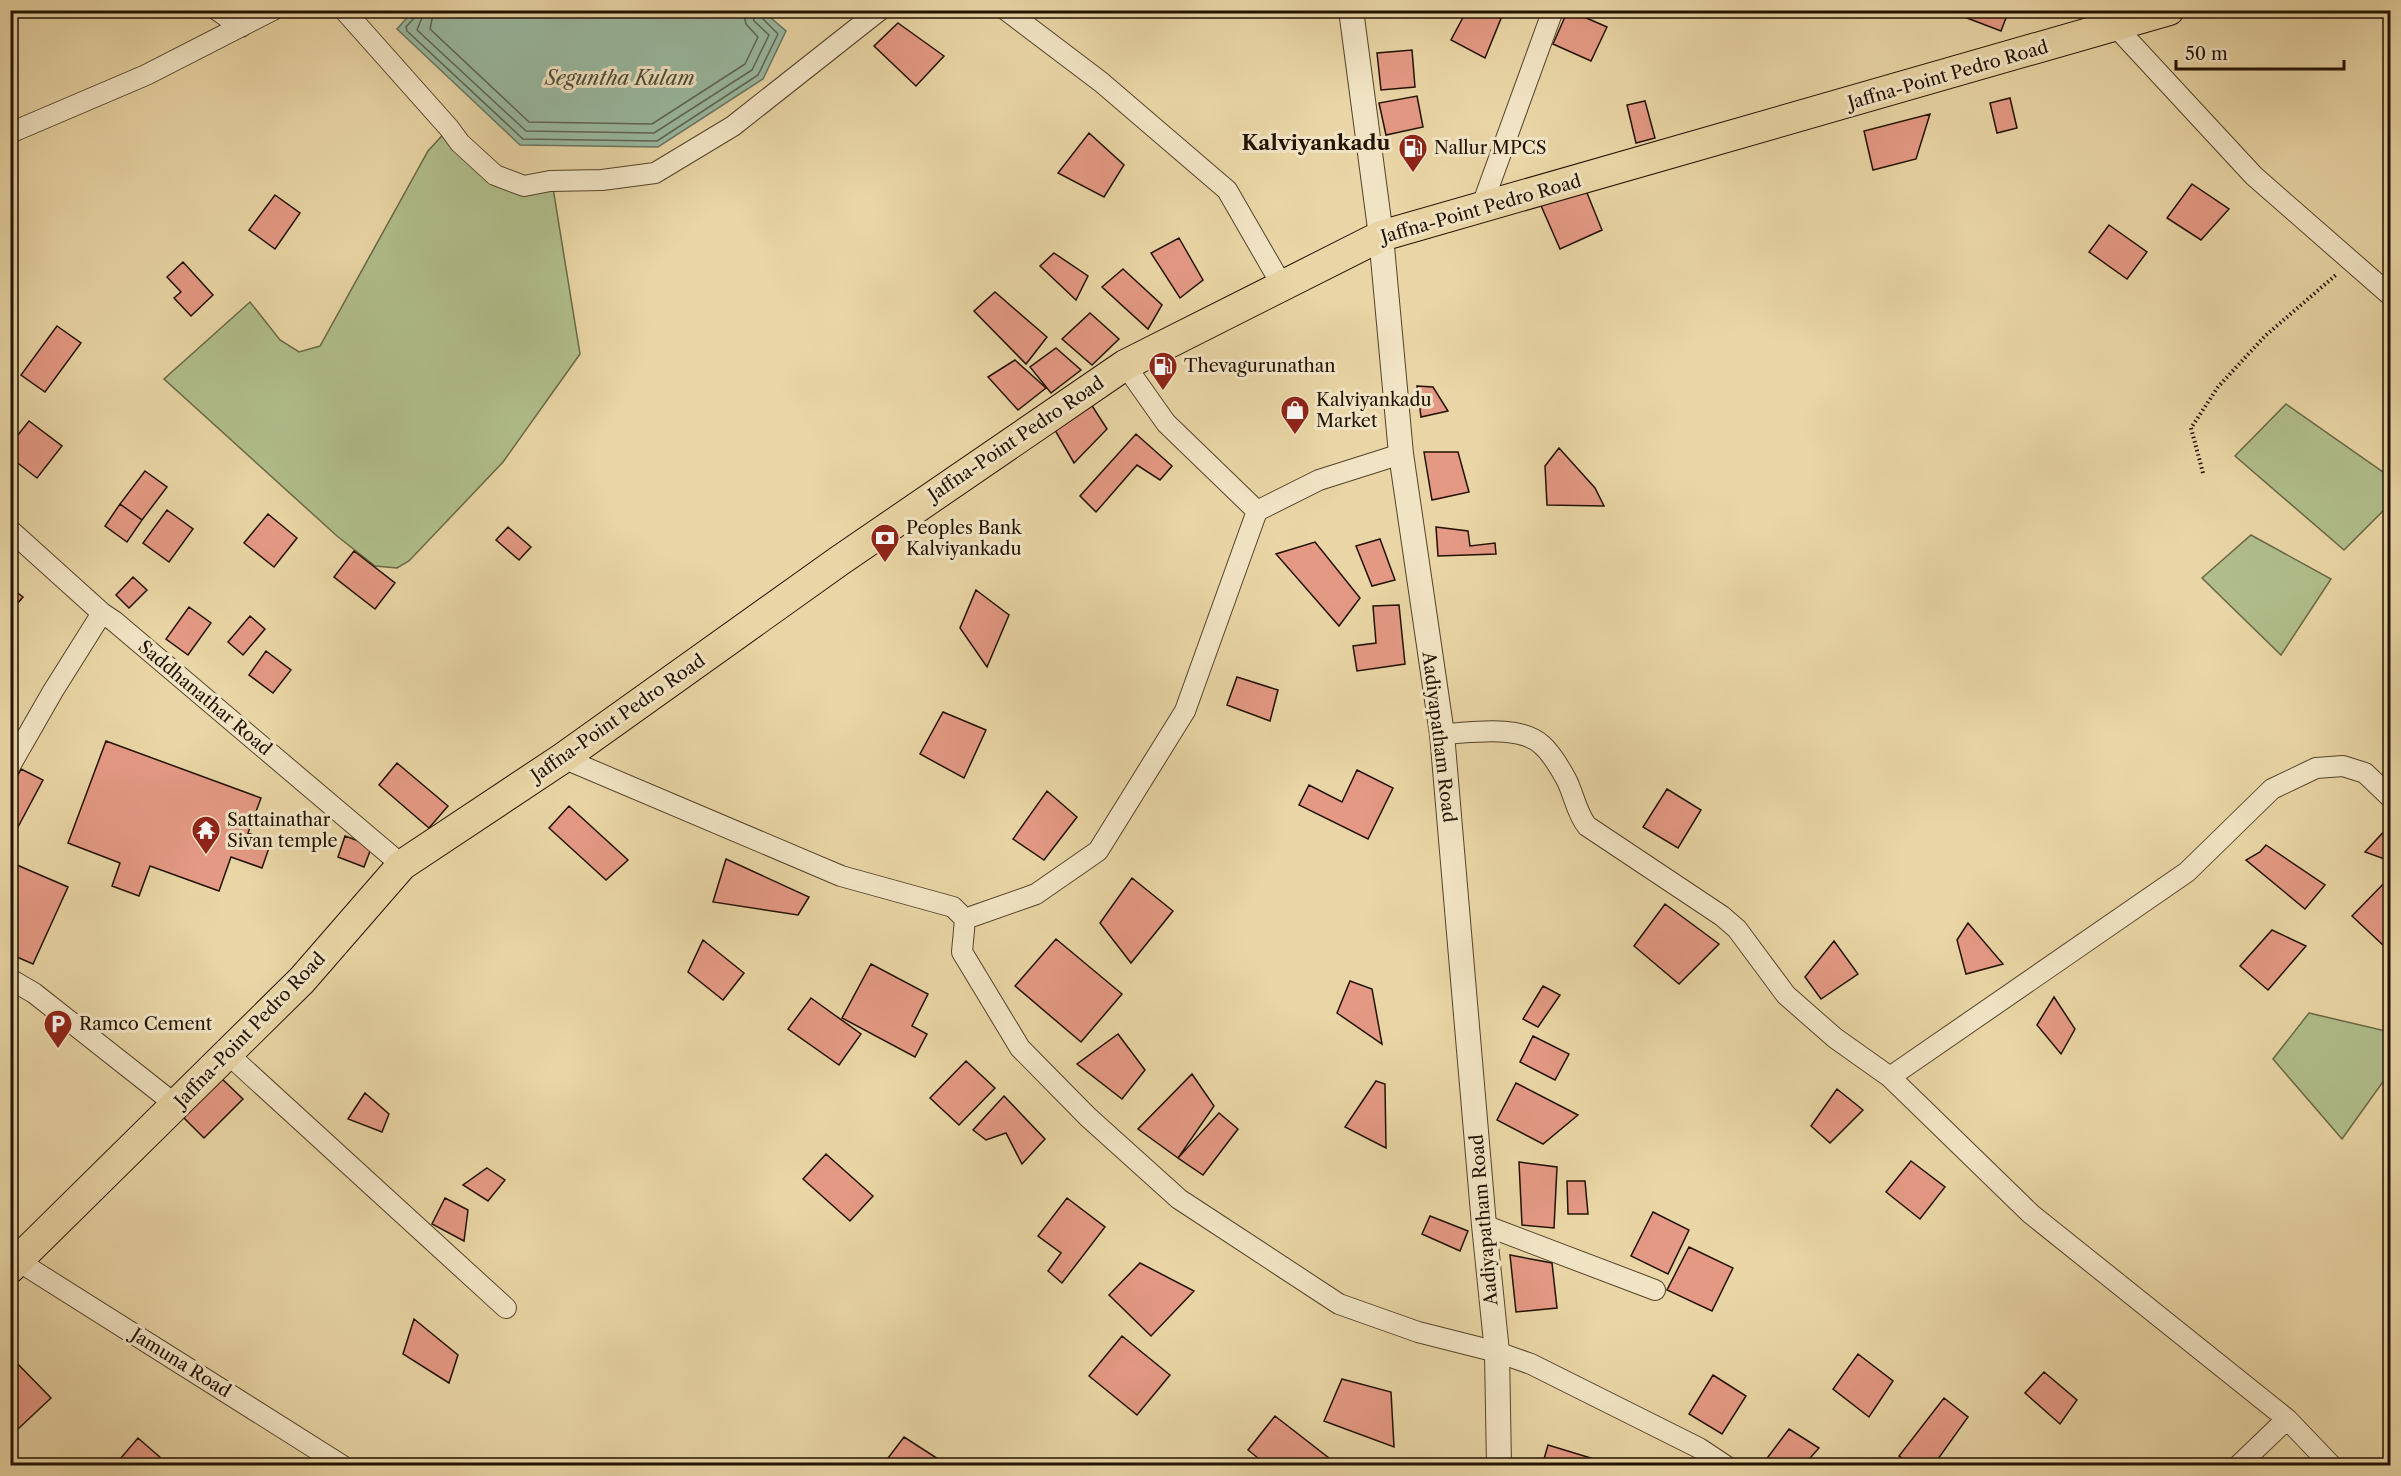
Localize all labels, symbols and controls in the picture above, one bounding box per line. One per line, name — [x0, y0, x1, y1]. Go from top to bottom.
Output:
scale bar — [2176, 33, 2344, 71]
street label: Jaffna-Point Pedro Road — [1842, 36, 2051, 115]
text: 50 m — [2185, 43, 2228, 65]
water label: Seguntha Kulam — [544, 66, 695, 90]
district label: Kalviyankadu — [1241, 130, 1391, 155]
fuel station icon: Nallur MPCS — [1397, 132, 1429, 174]
place label: Nallur MPCS — [1434, 137, 1546, 159]
street label: Jaffna-Point Pedro Road — [1375, 170, 1584, 249]
fuel station icon: Thevagurunathan — [1147, 350, 1179, 392]
place label: Thevagurunathan — [1184, 355, 1336, 377]
street label: Jaffna-Point Pedro Road — [921, 372, 1108, 508]
place label: Kalviyankadu Market — [1316, 389, 1432, 432]
shop icon: Kalviyankadu Market — [1279, 394, 1311, 436]
place label: Peoples Bank Kalviyankadu — [906, 517, 1023, 560]
bank icon: Peoples Bank Kalviyankadu — [869, 522, 901, 564]
street label: Saddhanathar Road — [134, 636, 276, 760]
street label: Jaffna-Point Pedro Road — [524, 649, 709, 788]
street label: Aadiyapatham Road — [1417, 649, 1460, 824]
place label: Sattainathar Sivan temple — [227, 809, 338, 852]
temple icon: Sattainathar Sivan temple — [190, 814, 222, 856]
street label: Jaffna-Point Pedro Road — [168, 948, 330, 1114]
parking icon: Ramco Cement — [42, 1008, 74, 1050]
place label: Ramco Cement — [79, 1013, 213, 1035]
street label: Aadiyapatham Road — [1466, 1133, 1503, 1308]
street label: Jamuna Road — [125, 1322, 235, 1402]

